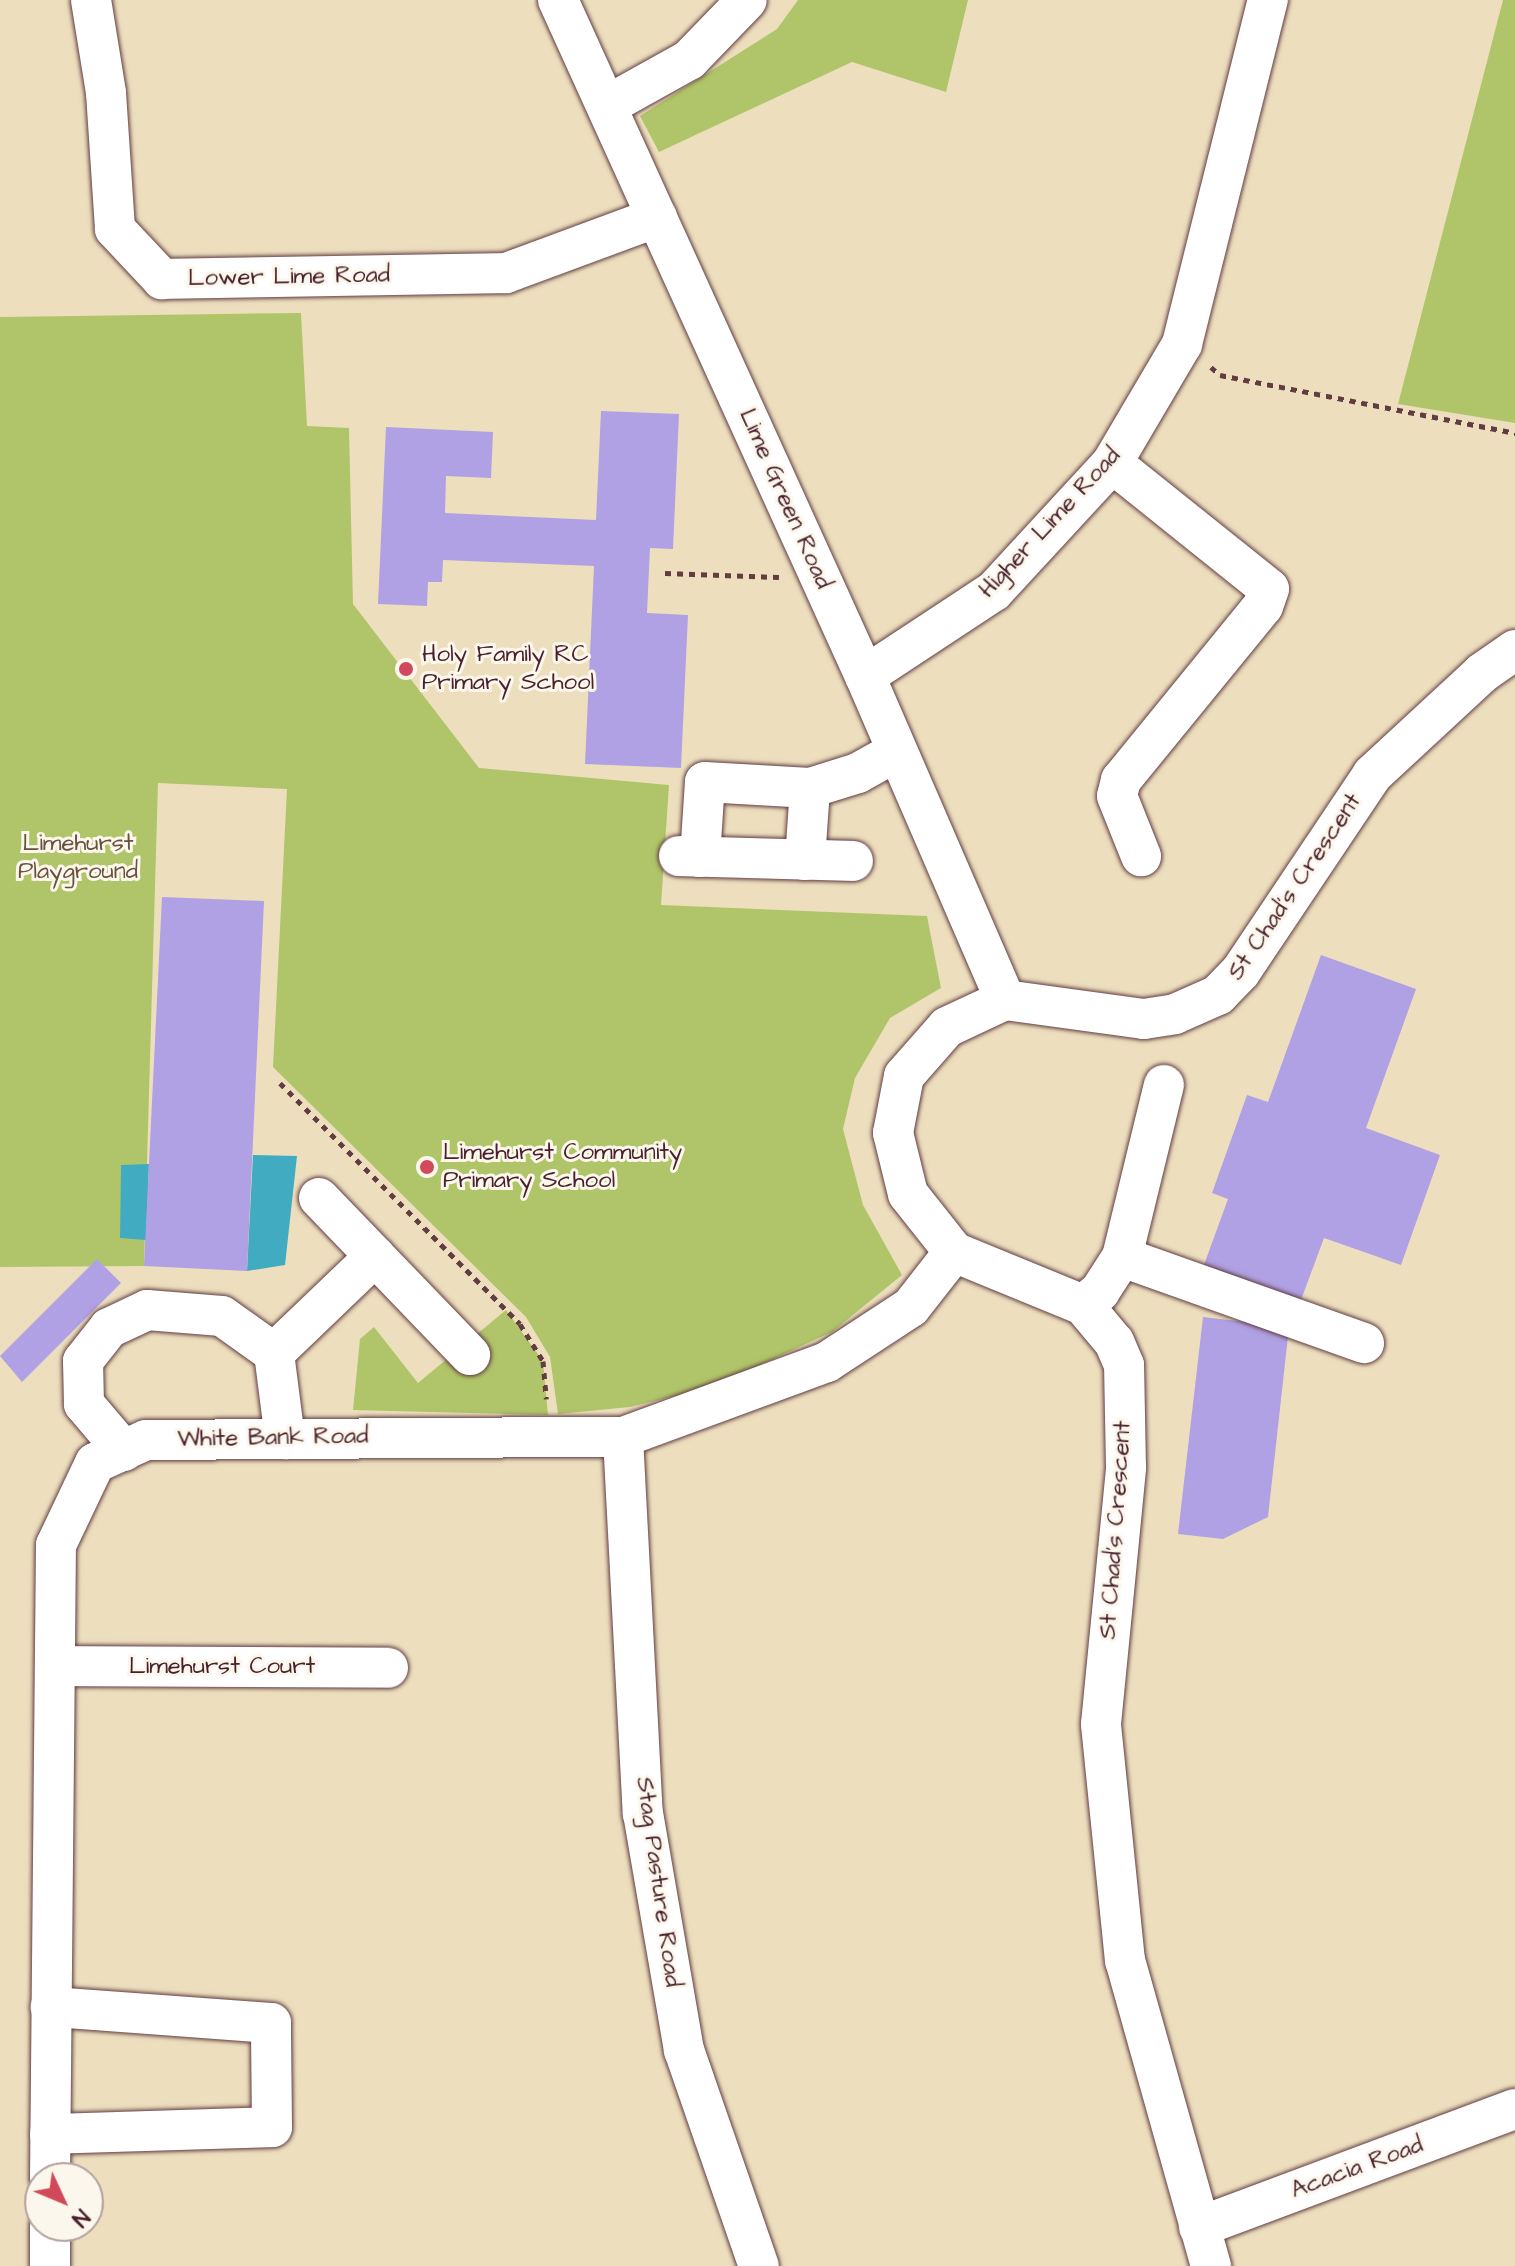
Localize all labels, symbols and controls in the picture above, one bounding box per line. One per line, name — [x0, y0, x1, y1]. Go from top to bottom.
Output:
street label: Lower Lime Road — [188, 261, 390, 293]
street label: Lime Green Road — [732, 404, 838, 594]
street label: Higher Lime Road — [973, 442, 1127, 604]
place label: Holy Family RC Primary School — [422, 641, 594, 697]
marker: Holy Family RC Primary School — [397, 660, 415, 678]
street label: St Chad's Crescent — [1222, 788, 1368, 986]
park label: Limehurst Playground — [18, 830, 138, 886]
place label: Limehurst Community Primary School — [443, 1139, 682, 1195]
marker: Limehurst Community Primary School — [418, 1158, 436, 1176]
street label: St Chad's Crescent — [1094, 1420, 1138, 1640]
street label: White Bank Road — [177, 1422, 369, 1454]
street label: Limehurst Court — [129, 1653, 315, 1681]
street label: Stag Pasture Road — [629, 1775, 687, 1989]
street label: Acacia Road — [1287, 2131, 1427, 2205]
north arrow — [24, 2162, 104, 2242]
text: N — [64, 2202, 96, 2233]

